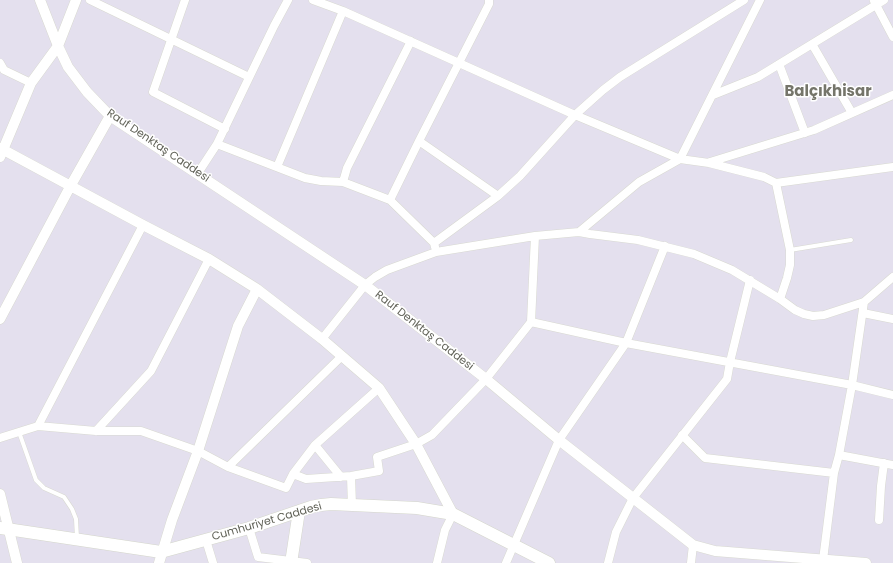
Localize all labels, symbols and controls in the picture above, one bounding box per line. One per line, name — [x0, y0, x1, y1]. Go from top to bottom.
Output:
district label: Balçıkhisar — [784, 83, 872, 101]
street label: Rauf Denktaş Caddesi — [104, 107, 212, 185]
street label: Rauf Denktaş Caddesi — [372, 288, 476, 374]
street label: Cumhuriyet Caddesi — [210, 500, 324, 544]

